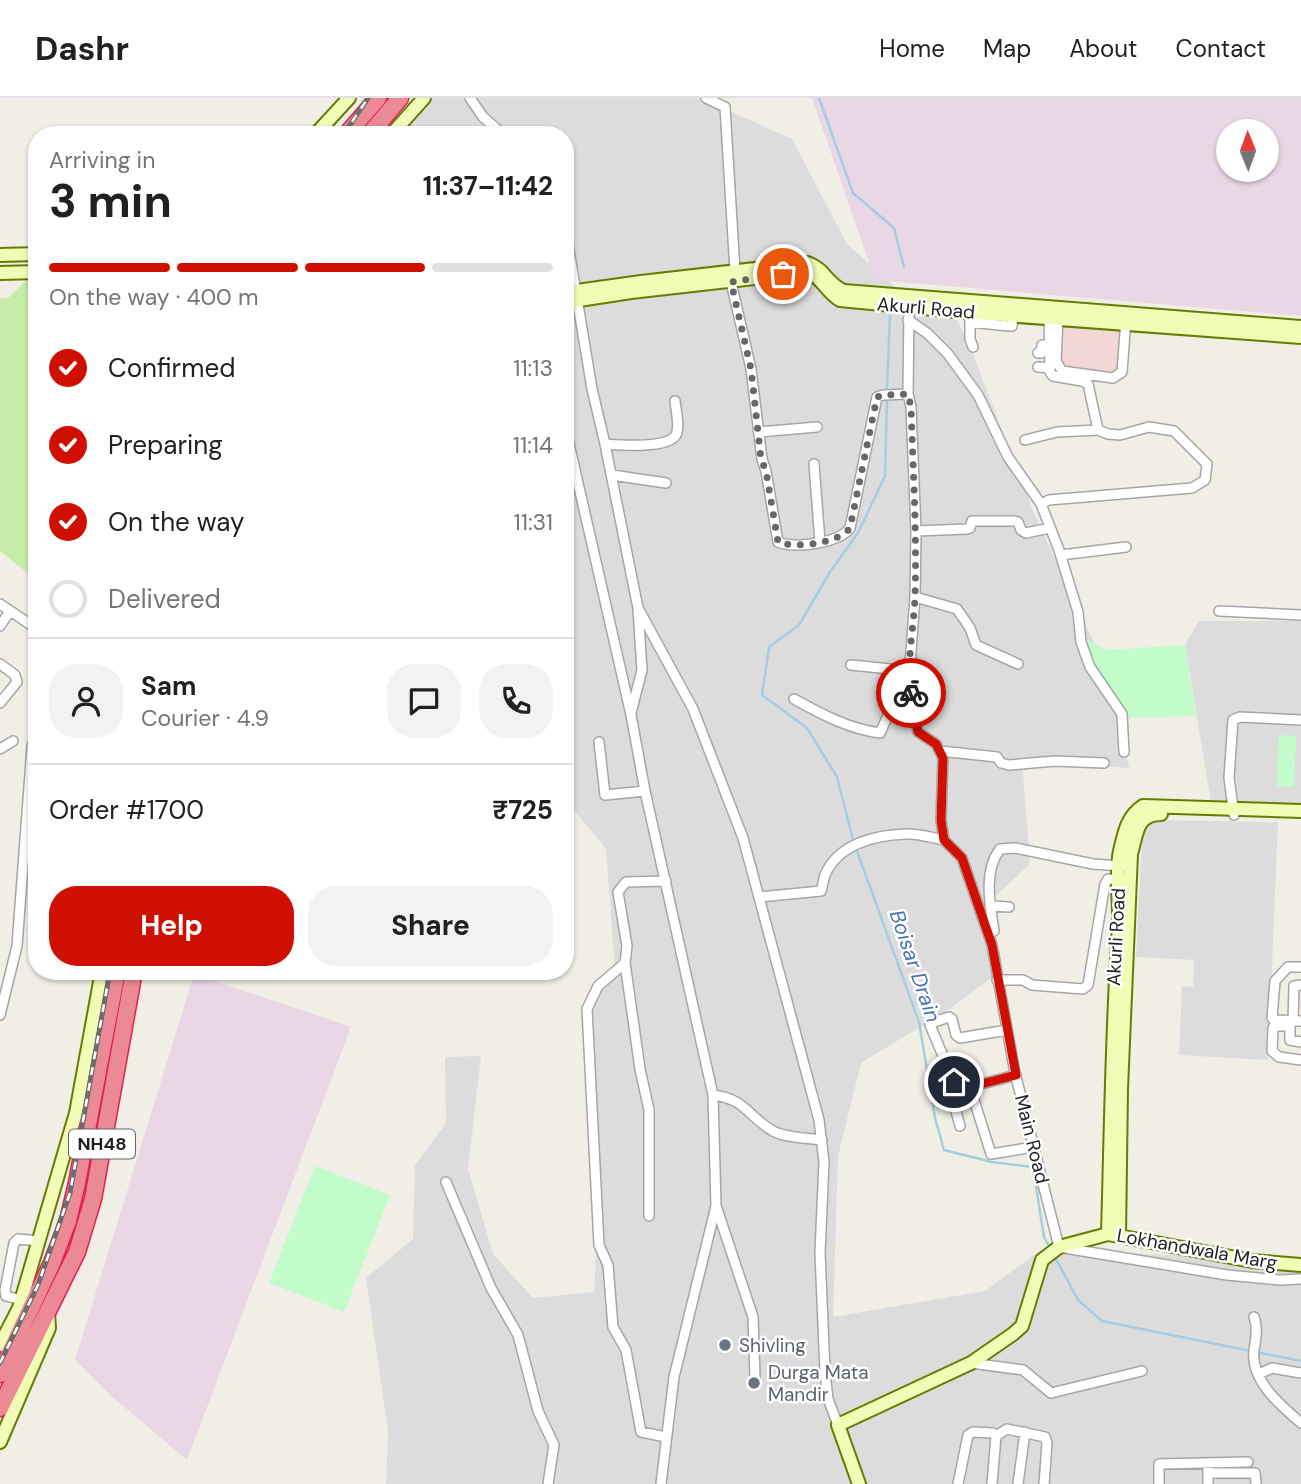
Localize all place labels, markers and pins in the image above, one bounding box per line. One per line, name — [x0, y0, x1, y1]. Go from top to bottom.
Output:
pin — [753, 244, 813, 304]
pin — [924, 1052, 984, 1112]
place label: Shivling — [739, 1333, 806, 1358]
marker: Shivling — [717, 1337, 733, 1353]
place label: Durga Mata Mandir — [768, 1360, 869, 1407]
marker: Durga Mata Mandir — [746, 1375, 762, 1391]

